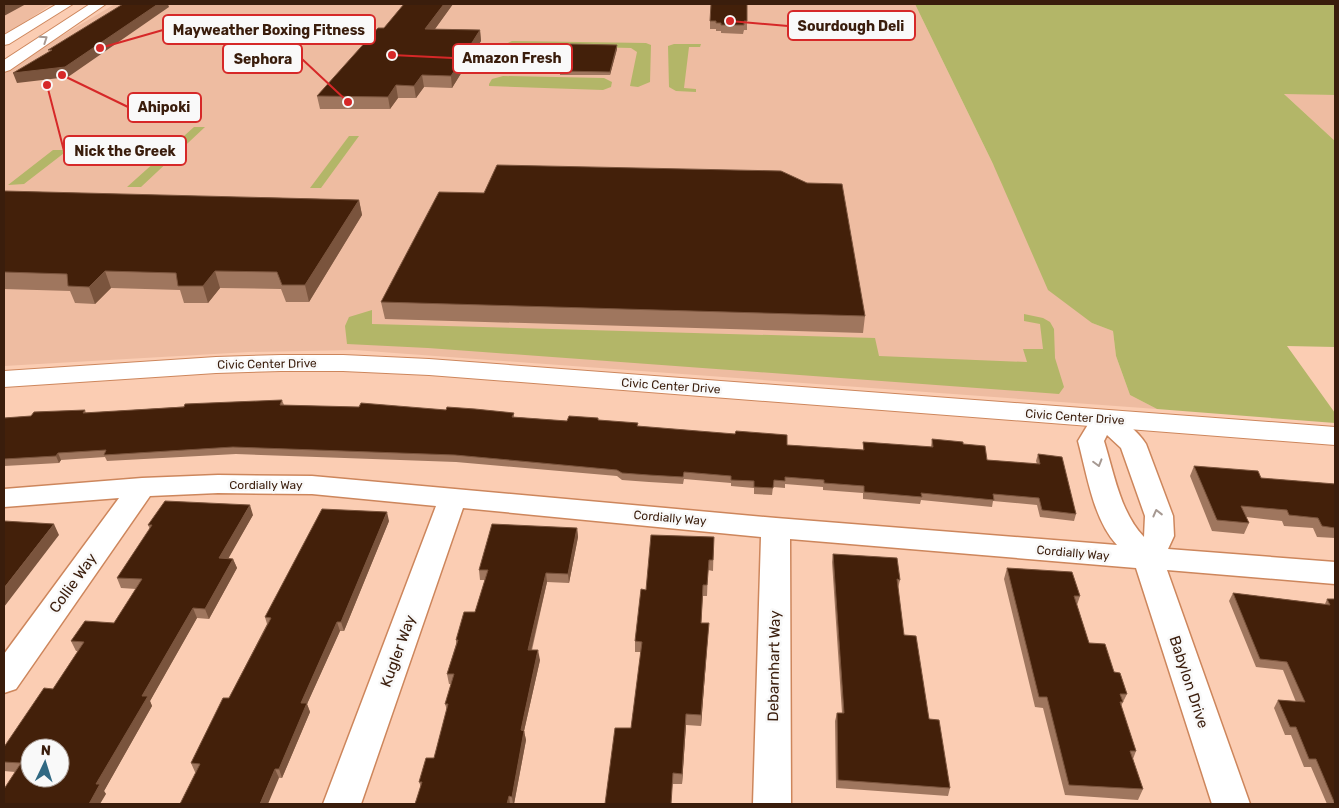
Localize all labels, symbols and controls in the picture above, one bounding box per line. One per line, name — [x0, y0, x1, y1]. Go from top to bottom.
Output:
callout: Sourdough Deli — [788, 11, 915, 40]
callout: Mayweather Boxing Fitness — [163, 15, 375, 44]
text: Sourdough Deli — [798, 18, 904, 35]
text: Mayweather Boxing Fitness — [173, 22, 365, 39]
one-way arrow — [39, 36, 48, 46]
callout: Sephora — [223, 44, 302, 73]
callout: Amazon Fresh — [453, 44, 572, 73]
text: Amazon Fresh — [462, 50, 562, 67]
text: Sephora — [234, 51, 292, 68]
callout: Ahipoki — [128, 93, 201, 122]
text: Ahipoki — [138, 99, 190, 116]
callout: Nick the Greek — [64, 136, 186, 165]
text: Nick the Greek — [74, 143, 176, 160]
street label: Civic Center Drive — [217, 356, 317, 372]
street label: Civic Center Drive — [621, 376, 721, 396]
street label: Civic Center Drive — [1025, 407, 1125, 427]
one-way arrow — [1092, 459, 1103, 468]
street label: Cordially Way — [229, 478, 303, 492]
street label: Cordially Way — [633, 508, 708, 528]
one-way arrow — [1152, 509, 1163, 517]
street label: Cordially Way — [1036, 543, 1111, 563]
street label: Collie Way — [45, 550, 101, 616]
street label: Debarnhart Way — [764, 610, 784, 722]
street label: Kugler Way — [377, 612, 419, 690]
street label: Babylon Drive — [1166, 633, 1212, 731]
north arrow — [20, 738, 70, 788]
text: N — [40, 742, 51, 759]

